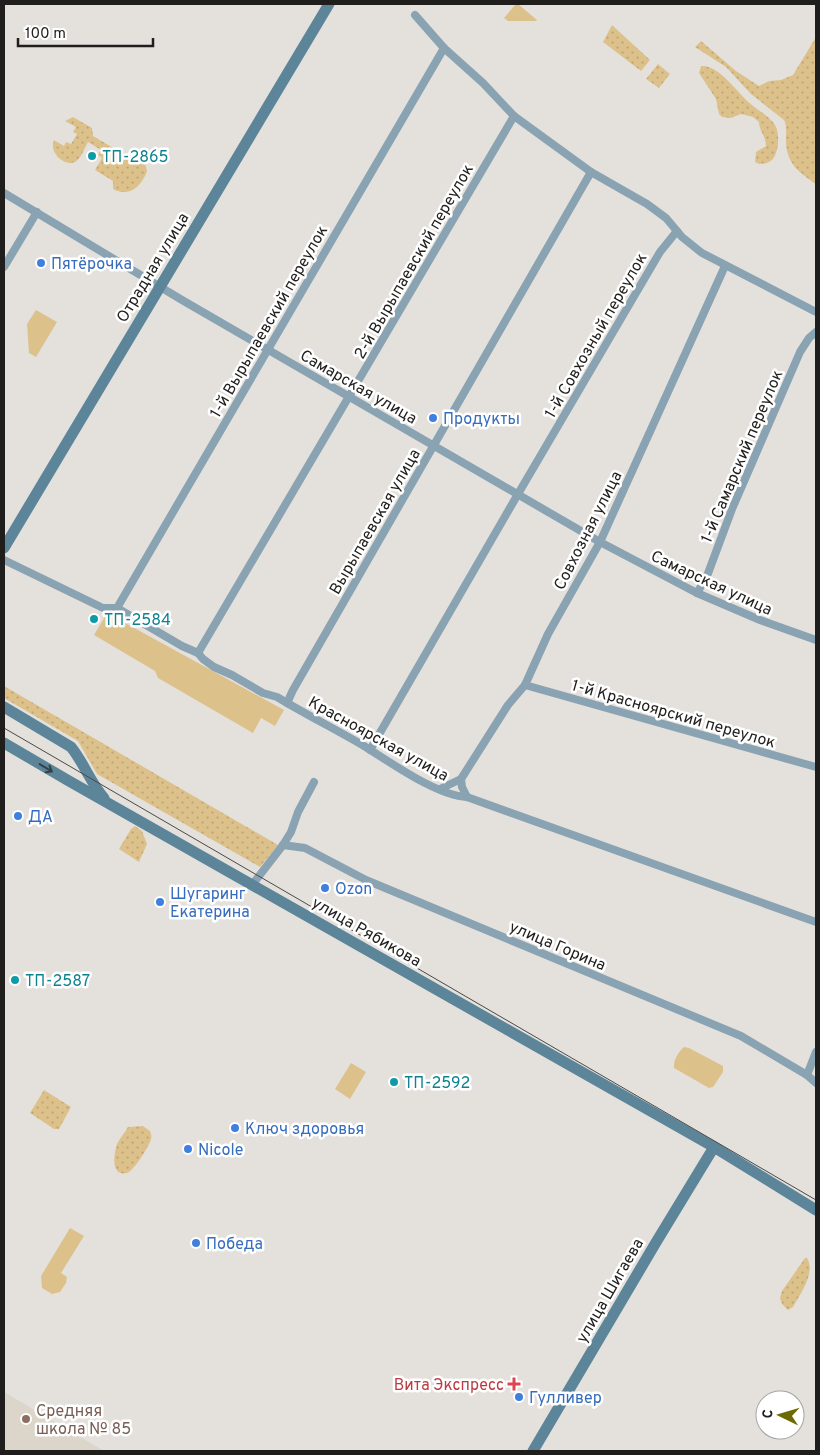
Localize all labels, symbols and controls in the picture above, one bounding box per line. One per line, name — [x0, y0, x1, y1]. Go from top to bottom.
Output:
scale bar — [18, 15, 152, 47]
text: 100 m — [25, 25, 66, 44]
place label: ТП-2865 — [102, 148, 168, 168]
marker: ТП-2865 — [86, 150, 98, 162]
street label: 2-й Вырыпаевский переулок — [351, 161, 479, 363]
street label: Отрадная улица — [113, 210, 194, 327]
street label: 1-й Вырыпаевский переулок — [206, 222, 333, 422]
street label: 1-й Совхозный переулок — [541, 250, 652, 422]
place label: Пятёрочка — [51, 255, 132, 275]
marker: Пятёрочка — [35, 257, 47, 269]
street label: Самарская улица — [296, 346, 420, 429]
street label: 1-й Самарский переулок — [697, 367, 788, 546]
place label: Продукты — [443, 410, 520, 430]
marker: Продукты — [427, 412, 439, 424]
street label: Вырыпаевская улица — [326, 446, 426, 598]
street label: Совхозная улица — [550, 468, 627, 594]
street label: Самарская улица — [647, 547, 775, 621]
place label: ТП-2584 — [104, 611, 171, 631]
marker: ТП-2584 — [88, 613, 100, 625]
street label: 1-й Красноярский переулок — [569, 676, 778, 754]
street label: Красноярская улица — [304, 693, 452, 787]
one-way arrow — [38, 763, 52, 773]
place label: ДА — [28, 808, 53, 828]
marker: ДА — [12, 810, 24, 822]
place label: Ozon — [335, 880, 372, 900]
marker: Ozon — [319, 882, 331, 894]
place label: Шугаринг Екатерина — [170, 885, 250, 923]
street label: улица Рябикова — [308, 893, 424, 972]
marker: Шугаринг Екатерина — [154, 896, 166, 908]
street label: улица Горина — [506, 918, 609, 976]
place label: ТП-2587 — [25, 972, 90, 992]
marker: ТП-2587 — [9, 974, 21, 986]
place label: ТП-2592 — [404, 1074, 470, 1094]
marker: ТП-2592 — [388, 1076, 400, 1088]
place label: Ключ здоровья — [245, 1120, 364, 1140]
marker: Ключ здоровья — [229, 1122, 241, 1134]
place label: Nicole — [198, 1141, 243, 1161]
marker: Nicole — [182, 1143, 194, 1155]
place label: Победа — [206, 1235, 263, 1255]
street label: улица Шигаева — [573, 1235, 649, 1347]
marker: Победа — [190, 1237, 202, 1249]
place label: Вита Экспресс — [394, 1376, 504, 1396]
marker: Вита Экспресс — [508, 1378, 520, 1390]
place label: Гулливер — [529, 1389, 602, 1409]
north arrow — [755, 1390, 805, 1440]
marker: Гулливер — [513, 1391, 525, 1403]
place label: Средняя школа № 85 — [36, 1402, 131, 1440]
text: С — [760, 1409, 777, 1419]
marker: Средняя школа № 85 — [20, 1413, 32, 1425]

